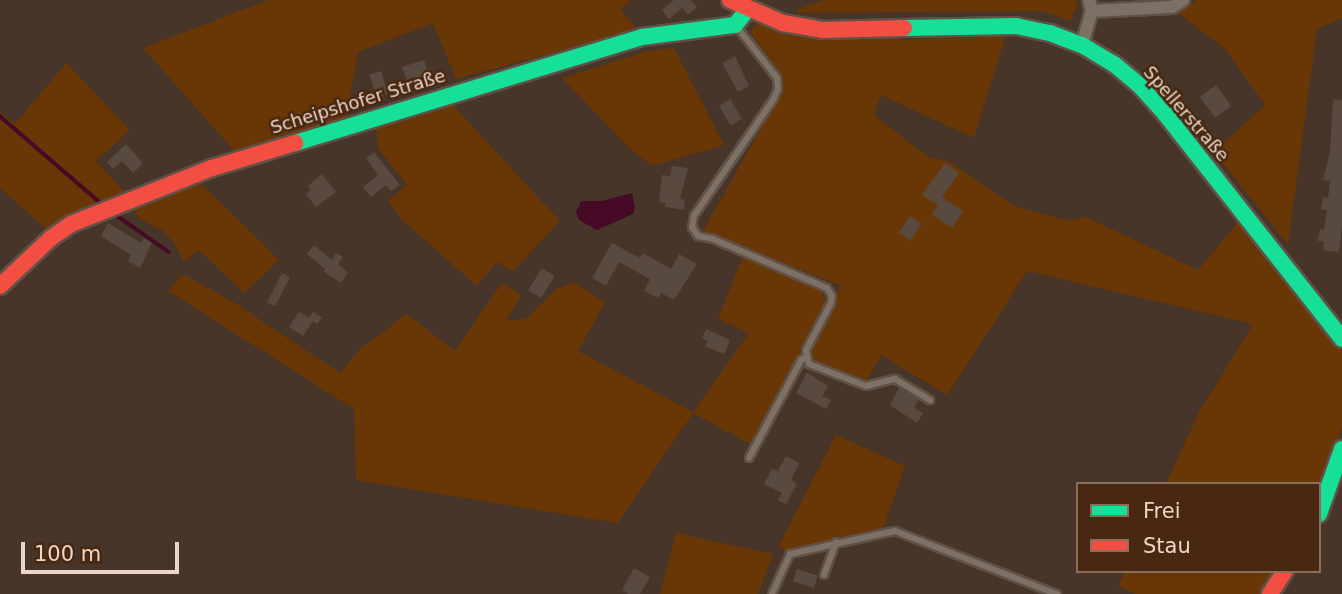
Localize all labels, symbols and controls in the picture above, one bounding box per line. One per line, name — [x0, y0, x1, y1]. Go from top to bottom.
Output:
street label: Spellerstraße — [1139, 62, 1233, 166]
street label: Scheipshofer Straße — [268, 65, 448, 139]
legend — [1076, 482, 1321, 573]
text: Frei — [1143, 499, 1180, 523]
scale bar — [24, 528, 182, 572]
text: Stau — [1143, 534, 1191, 558]
text: 100 m — [34, 542, 101, 566]

